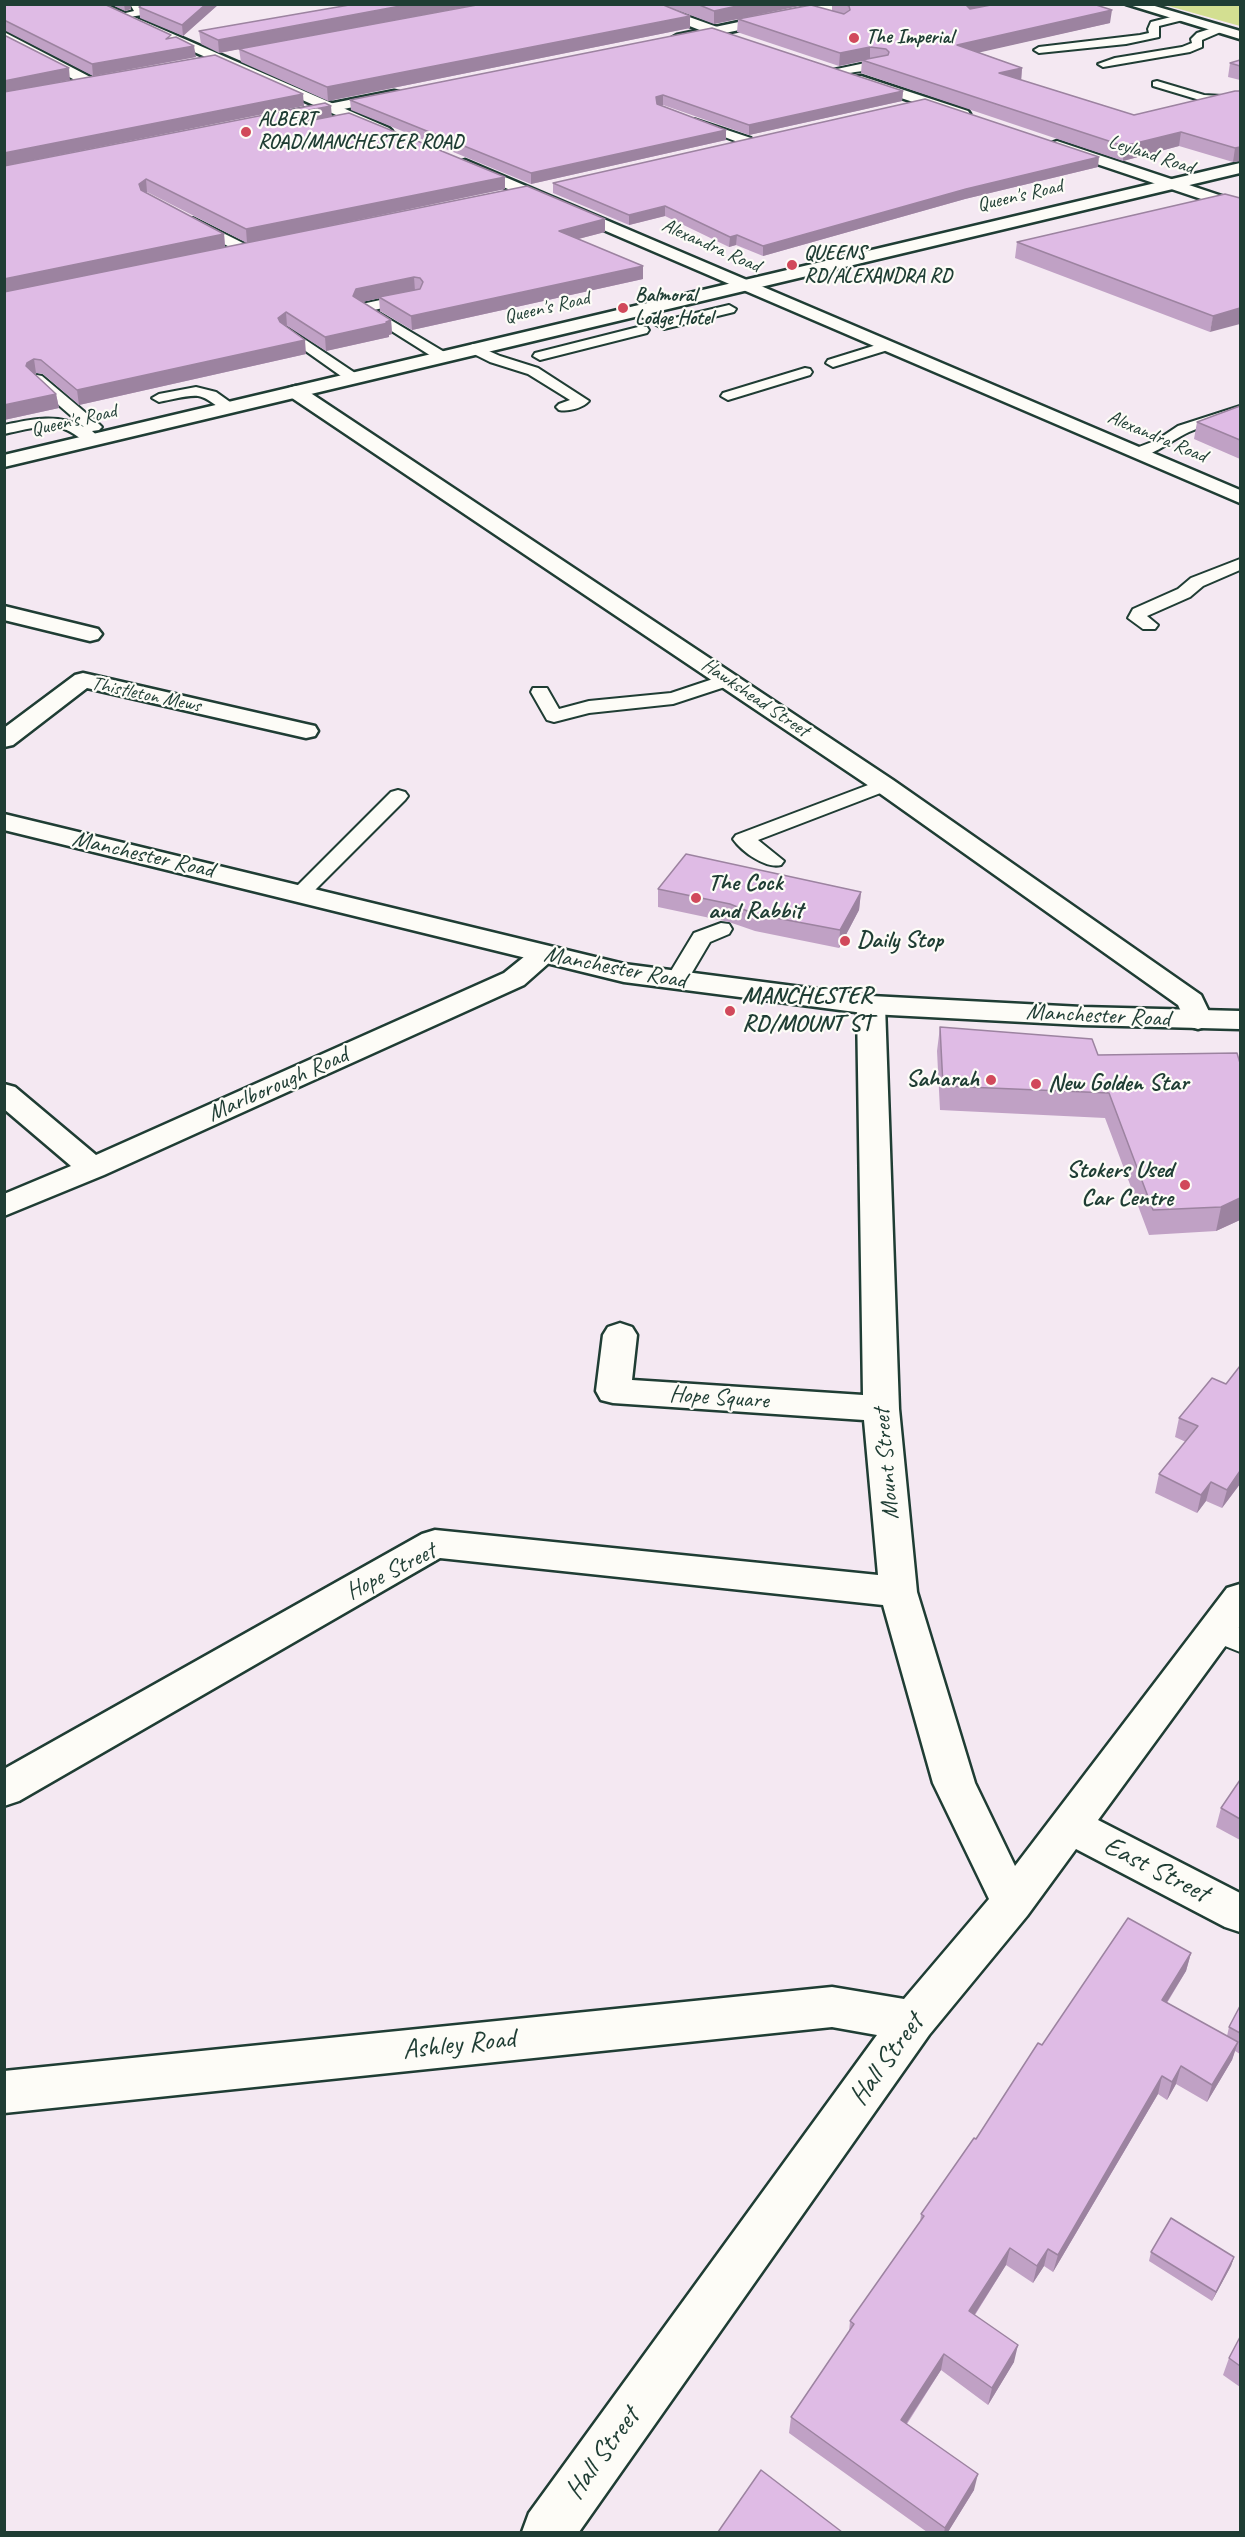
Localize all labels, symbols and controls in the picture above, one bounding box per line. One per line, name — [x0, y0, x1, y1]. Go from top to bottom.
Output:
place label: The Imperial — [866, 26, 953, 50]
marker: The Imperial — [847, 31, 861, 45]
place label: ALBERT ROAD/MANCHESTER ROAD — [258, 108, 463, 155]
marker: ALBERT ROAD/MANCHESTER ROAD — [239, 125, 253, 139]
street label: Leyland Road — [1105, 130, 1197, 180]
street label: Queen's Road — [975, 175, 1065, 217]
street label: Alexandra Road — [658, 214, 764, 278]
place label: QUEENS RD/ALEXANDRA RD — [804, 242, 952, 289]
marker: QUEENS RD/ALEXANDRA RD — [785, 258, 799, 272]
place label: Balmoral Lodge Hotel — [635, 284, 713, 331]
street label: Queen's Road — [502, 287, 592, 329]
marker: Balmoral Lodge Hotel — [616, 301, 630, 315]
street label: Queen's Road — [29, 400, 119, 442]
street label: Alexandra Road — [1104, 405, 1210, 469]
street label: Hawkshead Street — [697, 653, 813, 743]
street label: Thistleton Mews — [89, 672, 203, 718]
street label: Manchester Road — [69, 825, 217, 885]
place label: The Cock and Rabbit — [708, 870, 803, 926]
marker: The Cock and Rabbit — [689, 891, 703, 905]
place label: Daily Stop — [857, 927, 943, 955]
marker: Daily Stop — [838, 934, 852, 948]
street label: Manchester Road — [541, 940, 689, 996]
place label: MANCHESTER RD/MOUNT ST — [742, 983, 872, 1039]
street label: Manchester Road — [1025, 998, 1171, 1034]
marker: MANCHESTER RD/MOUNT ST — [723, 1004, 737, 1018]
street label: Marlborough Road — [203, 1041, 353, 1129]
place label: Saharah — [906, 1066, 979, 1094]
place label: New Golden Star — [1048, 1070, 1188, 1098]
marker: Saharah — [984, 1073, 998, 1087]
marker: New Golden Star — [1029, 1077, 1043, 1091]
place label: Stokers Used Car Centre — [1066, 1157, 1173, 1213]
marker: Stokers Used Car Centre — [1178, 1178, 1192, 1192]
street label: Hope Square — [668, 1380, 770, 1416]
street label: Mount Street — [868, 1407, 906, 1521]
street label: Hope Street — [341, 1537, 441, 1607]
street label: East Street — [1098, 1829, 1214, 1911]
street label: Hall Street — [842, 2008, 932, 2112]
street label: Ashley Road — [401, 2022, 517, 2068]
street label: Hall Street — [558, 2402, 648, 2506]

